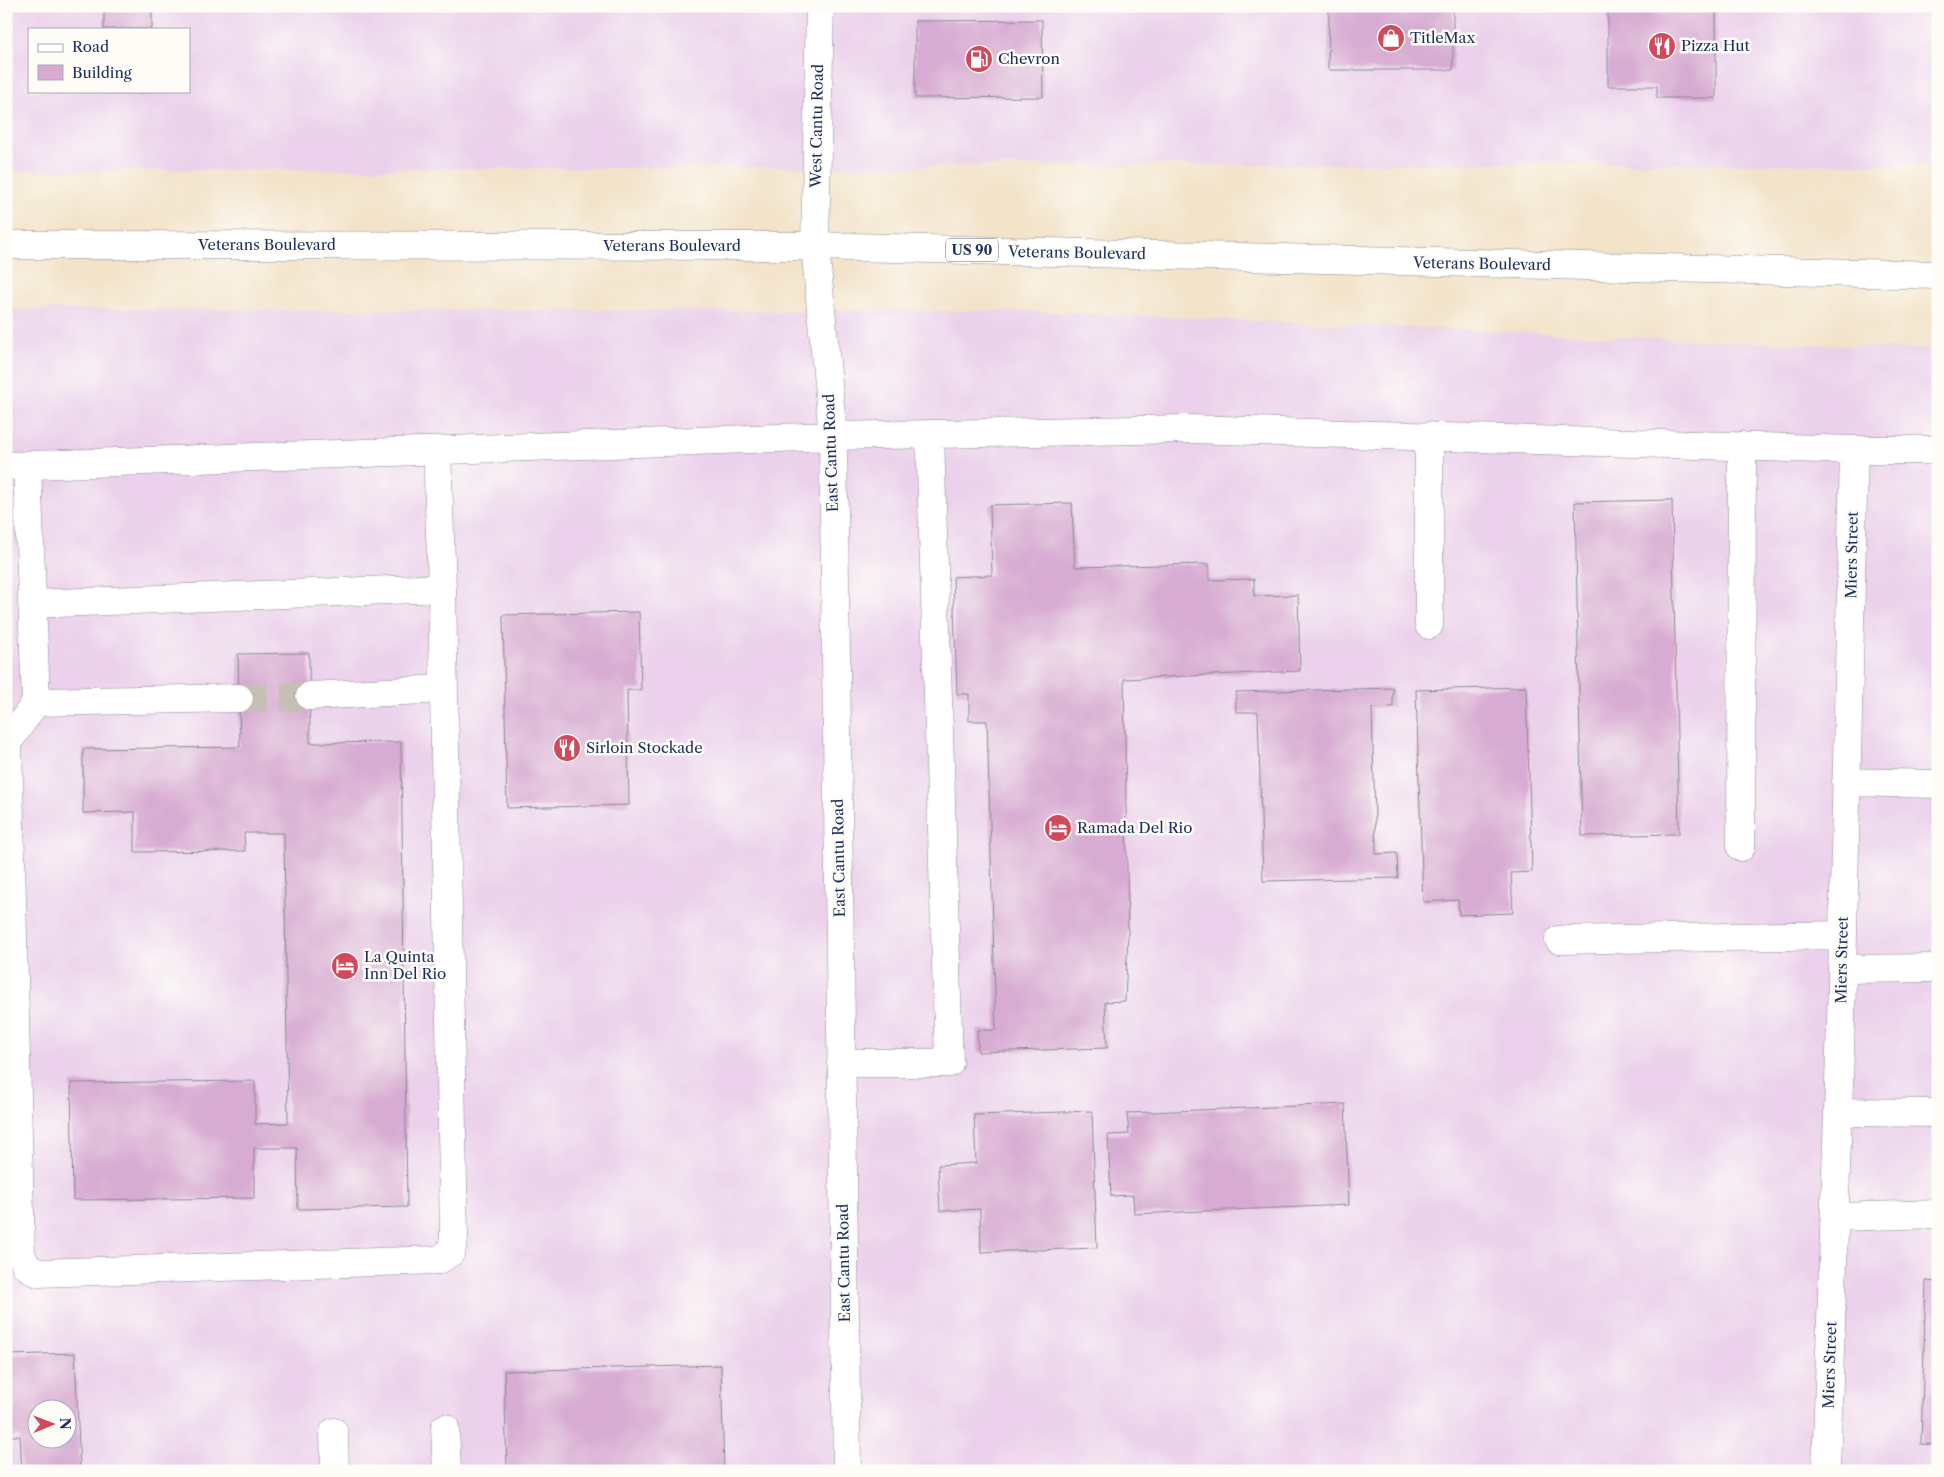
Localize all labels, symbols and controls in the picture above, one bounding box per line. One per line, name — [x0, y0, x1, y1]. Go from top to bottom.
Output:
shop icon: TitleMax — [1376, 23, 1406, 53]
legend — [28, 28, 190, 92]
place label: TitleMax — [1410, 28, 1475, 47]
restaurant icon: Pizza Hut — [1647, 31, 1677, 61]
place label: Pizza Hut — [1681, 36, 1751, 55]
text: Road — [72, 37, 109, 56]
fuel station icon: Chevron — [964, 44, 994, 74]
place label: Chevron — [998, 49, 1061, 68]
text: Building — [72, 63, 132, 82]
street label: West Cantu Road — [806, 64, 827, 189]
street label: Veterans Boulevard — [197, 235, 336, 254]
street label: Veterans Boulevard — [602, 236, 741, 255]
road number: US 90 — [946, 238, 998, 262]
street label: Veterans Boulevard — [1007, 242, 1146, 263]
street label: Veterans Boulevard — [1412, 253, 1551, 274]
street label: East Cantu Road — [819, 393, 842, 513]
street label: Miers Street — [1841, 510, 1862, 599]
restaurant icon: Sirloin Stockade — [552, 733, 582, 763]
place label: Sirloin Stockade — [586, 738, 703, 757]
street label: East Cantu Road — [828, 799, 849, 917]
hotel icon: Ramada Del Rio — [1043, 813, 1073, 843]
place label: Ramada Del Rio — [1077, 818, 1192, 837]
street label: Miers Street — [1831, 915, 1852, 1004]
place label: La Quinta Inn Del Rio — [364, 947, 446, 983]
hotel icon: La Quinta Inn Del Rio — [330, 951, 360, 981]
street label: East Cantu Road — [833, 1204, 854, 1322]
street label: Miers Street — [1818, 1320, 1841, 1409]
north arrow — [28, 1400, 78, 1450]
text: N — [56, 1418, 74, 1430]

